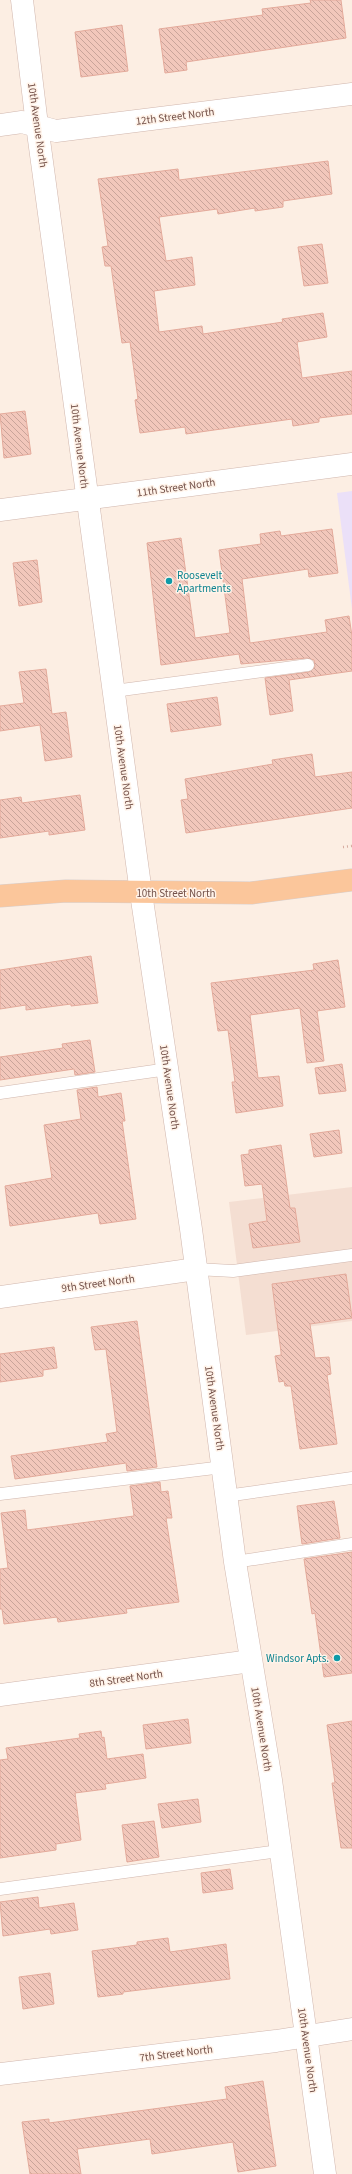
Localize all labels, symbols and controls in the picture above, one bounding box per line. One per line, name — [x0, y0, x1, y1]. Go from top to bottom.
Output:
street label: 10th Avenue North — [24, 82, 51, 168]
street label: 12th Street North — [135, 104, 215, 129]
street label: 10th Avenue North — [67, 403, 92, 489]
street label: 11th Street North — [136, 475, 216, 500]
place label: Roosevelt Apartments — [177, 568, 231, 596]
marker: Roosevelt Apartments — [164, 576, 174, 586]
street label: 10th Avenue North — [110, 724, 137, 810]
street label: 10th Street North — [136, 886, 216, 901]
street label: 10th Avenue North — [156, 1044, 183, 1130]
street label: 9th Street North — [61, 1271, 136, 1296]
street label: 10th Avenue North — [201, 1365, 228, 1451]
place label: Windsor Apts. — [266, 1651, 329, 1666]
marker: Windsor Apts. — [332, 1653, 342, 1663]
street label: 8th Street North — [89, 1666, 164, 1691]
street label: 10th Avenue North — [247, 1686, 276, 1773]
street label: 10th Avenue North — [294, 2007, 321, 2093]
street label: 7th Street North — [139, 2042, 214, 2065]

